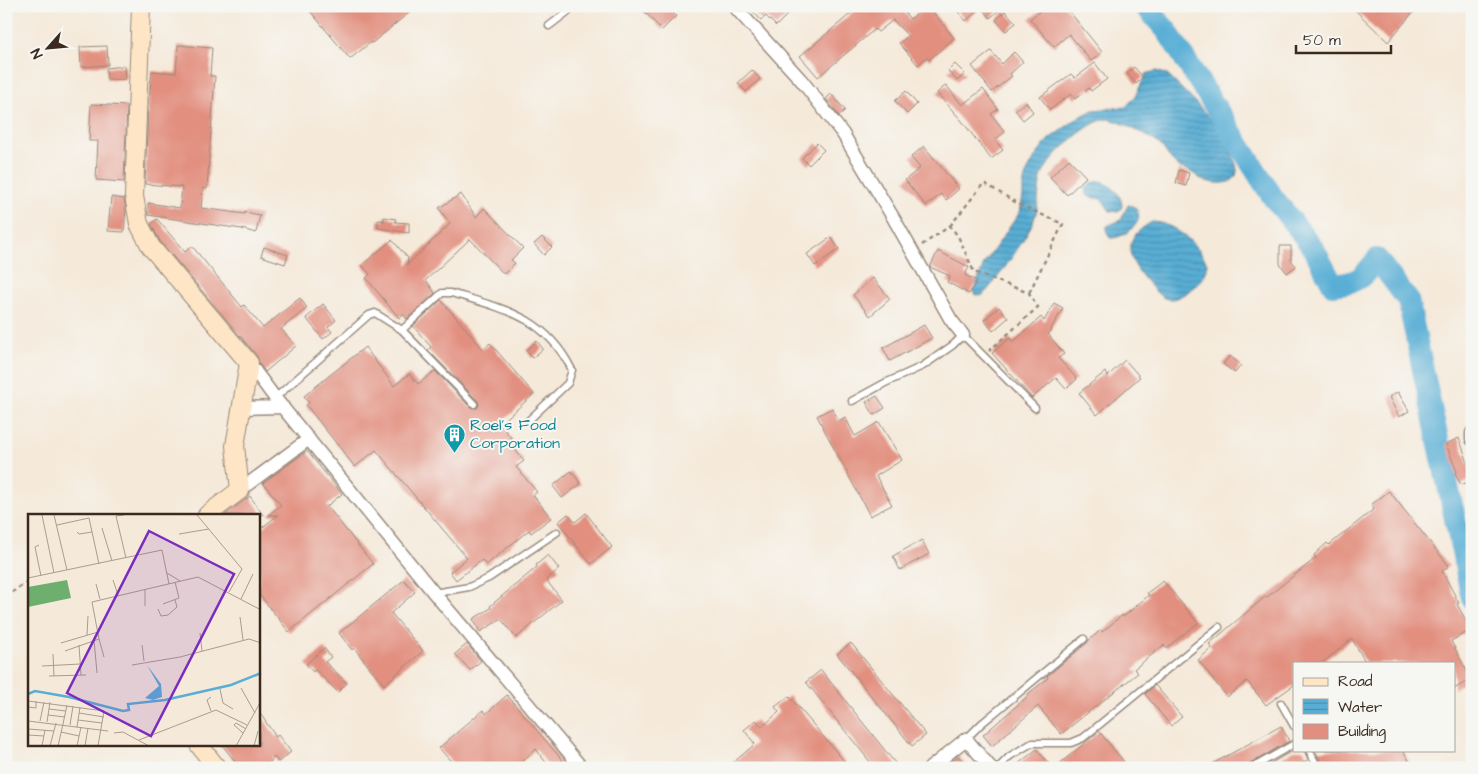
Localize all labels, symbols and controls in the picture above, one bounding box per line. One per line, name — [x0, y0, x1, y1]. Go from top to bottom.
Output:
north arrow — [22, 22, 72, 72]
scale bar — [1296, 22, 1390, 54]
text: 50 m — [1303, 30, 1341, 51]
text: N — [26, 45, 48, 62]
place label: Roel's Food Corporation — [470, 414, 560, 454]
building icon: Roel's Food Corporation — [442, 422, 466, 453]
inset map — [28, 514, 260, 746]
legend — [1293, 662, 1456, 752]
text: Road — [1338, 671, 1373, 692]
text: Water — [1338, 697, 1382, 718]
text: Building — [1338, 721, 1386, 743]

